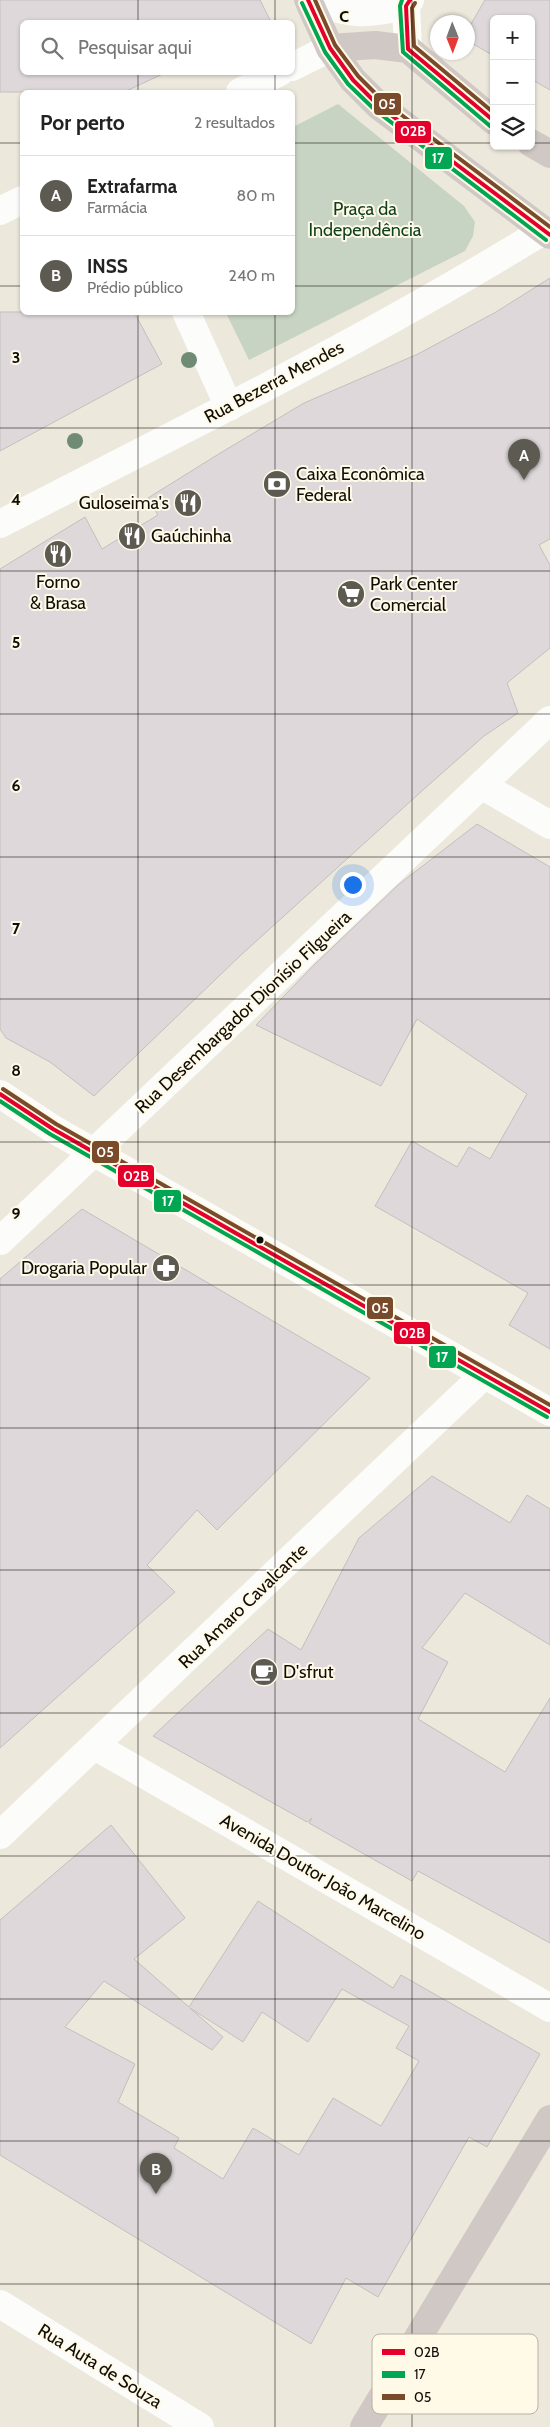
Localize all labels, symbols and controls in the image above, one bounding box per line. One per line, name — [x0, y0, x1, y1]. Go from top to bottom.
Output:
text: C — [339, 7, 349, 26]
north arrow — [430, 15, 475, 60]
map controls — [490, 15, 535, 150]
button: + — [490, 15, 535, 60]
search box — [20, 20, 295, 75]
icon: search — [38, 34, 66, 62]
text: Pesquisar aqui — [78, 36, 192, 59]
button: − — [490, 60, 535, 105]
line badge: 05 — [373, 92, 402, 116]
text: 05 — [378, 95, 396, 113]
button: layers — [490, 105, 535, 150]
text: Por perto — [40, 110, 125, 135]
text: 2 resultados — [194, 113, 275, 132]
line badge: 02B — [394, 120, 432, 144]
text: 02B — [400, 122, 426, 140]
line badge: 17 — [424, 146, 453, 170]
text: 17 — [432, 149, 445, 167]
text: Extrafarma — [87, 175, 177, 198]
text: A — [51, 186, 61, 205]
text: 80 m — [237, 186, 275, 205]
text: Farmácia — [87, 198, 147, 217]
park label: Praça da Independência — [309, 198, 422, 241]
text: INSS — [87, 255, 128, 278]
text: B — [51, 266, 61, 285]
text: 240 m — [229, 266, 275, 285]
text: Prédio público — [87, 278, 183, 297]
street label: Rua Bezerra Mendes — [201, 336, 347, 428]
text: 3 — [12, 348, 20, 367]
pin: A — [508, 439, 540, 480]
place label: Caixa Econômica Federal — [296, 463, 425, 506]
bank icon: Caixa Econômica Federal — [262, 469, 292, 499]
restaurant icon: Guloseima's — [173, 488, 203, 518]
text: 4 — [11, 490, 21, 509]
place label: Guloseima's — [79, 492, 169, 514]
restaurant icon: Gaúchinha — [117, 521, 147, 551]
place label: Gaúchinha — [151, 525, 232, 547]
restaurant icon: Forno & Brasa — [43, 539, 73, 569]
place label: Forno & Brasa — [30, 571, 86, 614]
place label: Park Center Comercial — [370, 573, 458, 616]
supermarket icon: Park Center Comercial — [336, 579, 366, 609]
text: 5 — [12, 633, 20, 652]
text: 6 — [12, 776, 21, 795]
your location — [340, 872, 366, 898]
street label: Rua Desembargador Dionísio Filgueira — [130, 906, 356, 1118]
text: 7 — [12, 919, 21, 938]
text: 8 — [11, 1061, 21, 1080]
line badge: 05 — [91, 1140, 120, 1164]
text: 05 — [96, 1143, 114, 1161]
line badge: 02B — [117, 1164, 155, 1188]
text: 02B — [123, 1167, 149, 1185]
line badge: 17 — [153, 1189, 182, 1213]
text: 17 — [162, 1192, 175, 1210]
text: 9 — [12, 1204, 21, 1223]
unlabelled marker — [255, 1235, 265, 1245]
pharmacy icon: Drogaria Popular — [151, 1253, 181, 1283]
place label: Drogaria Popular — [21, 1257, 147, 1279]
line badge: 05 — [366, 1296, 394, 1320]
text: 05 — [371, 1299, 389, 1317]
line badge: 02B — [393, 1321, 431, 1345]
text: 02B — [399, 1324, 425, 1342]
line badge: 17 — [428, 1345, 457, 1369]
text: 17 — [436, 1348, 449, 1366]
street label: Rua Amaro Cavalcante — [174, 1539, 312, 1673]
cafe icon: D'sfrut — [249, 1657, 279, 1687]
place label: D'sfrut — [283, 1661, 334, 1683]
street label: Avenida Doutor João Marcelino — [216, 1809, 430, 1945]
pin: B — [140, 2153, 172, 2194]
street label: Rua Auta de Souza — [34, 2319, 166, 2413]
legend — [372, 2334, 538, 2414]
text: 02B — [414, 2343, 439, 2361]
text: 17 — [414, 2365, 426, 2383]
text: 05 — [414, 2388, 431, 2406]

